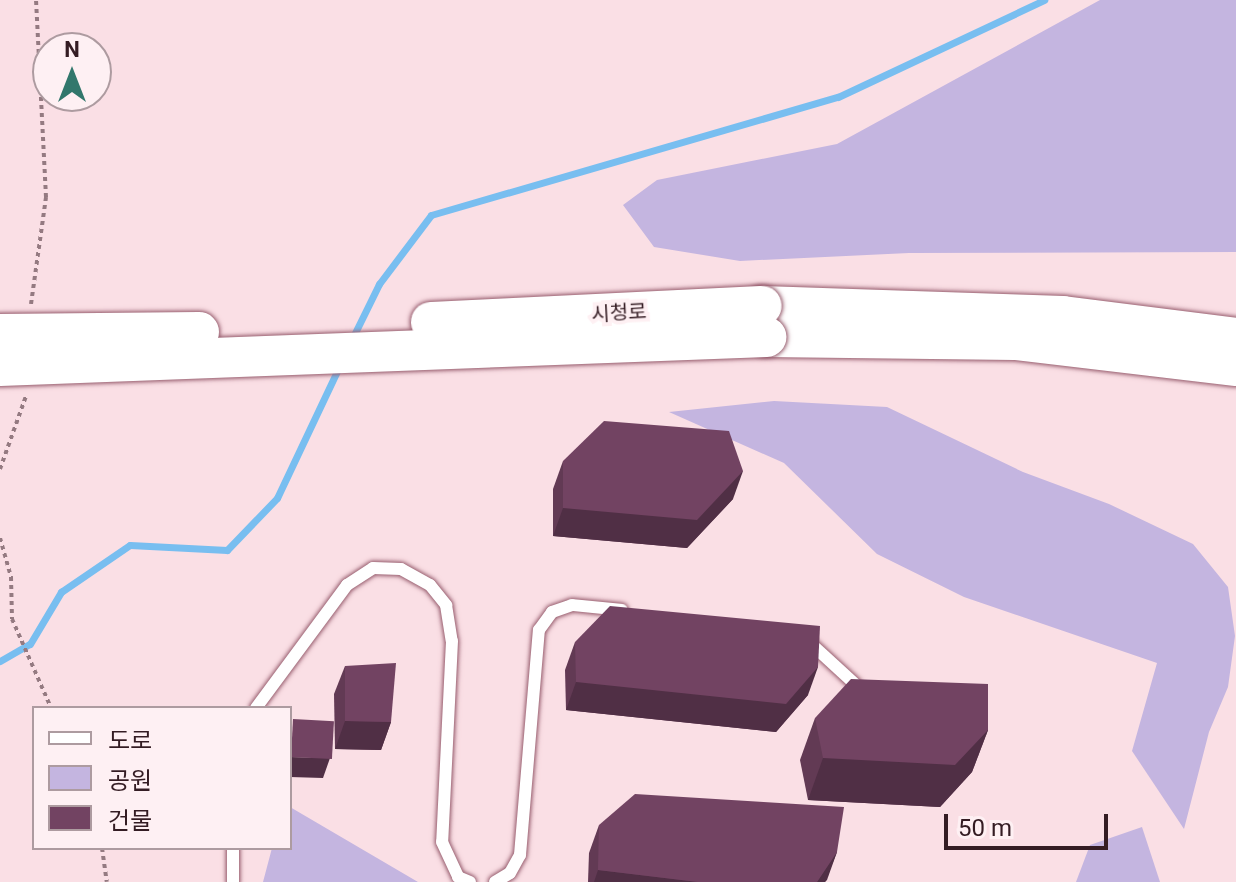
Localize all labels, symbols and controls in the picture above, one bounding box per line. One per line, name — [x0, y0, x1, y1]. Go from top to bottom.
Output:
north arrow — [32, 32, 112, 112]
text: N — [64, 37, 80, 62]
street label: 시청로 — [591, 300, 647, 326]
legend — [32, 706, 292, 850]
text: 도로 — [108, 727, 152, 755]
text: 공원 — [108, 767, 152, 795]
scale bar — [948, 798, 1112, 848]
text: 건물 — [108, 807, 152, 835]
text: 50 m — [958, 814, 1012, 842]

